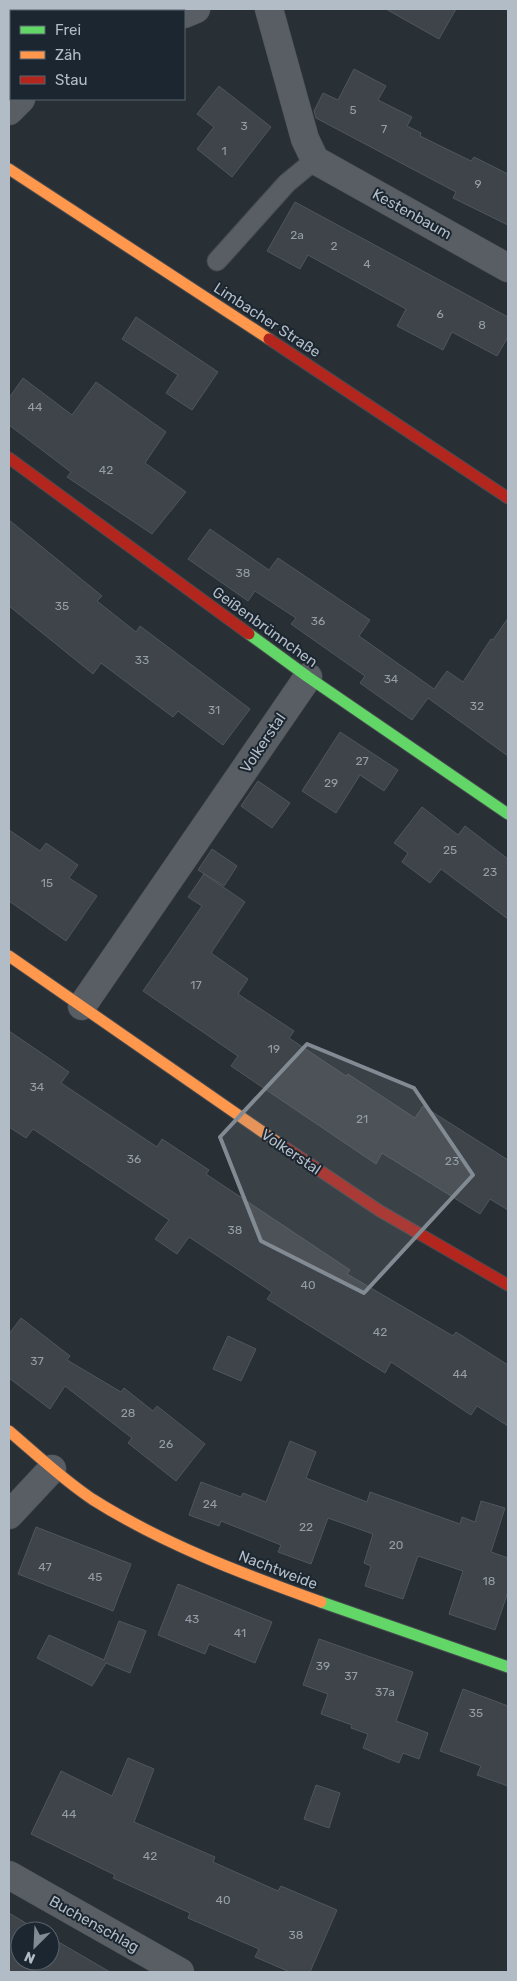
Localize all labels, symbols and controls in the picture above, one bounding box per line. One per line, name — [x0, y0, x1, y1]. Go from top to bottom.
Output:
legend — [10, 10, 185, 100]
text: Frei — [55, 21, 81, 39]
text: Zäh — [55, 46, 81, 64]
text: Stau — [55, 71, 88, 89]
house number: 5 — [349, 103, 357, 117]
house number: 3 — [240, 119, 248, 133]
house number: 7 — [381, 122, 387, 136]
house number: 1 — [221, 144, 227, 158]
house number: 9 — [474, 177, 482, 191]
street label: Kestenbaum — [369, 185, 455, 243]
house number: 2a — [290, 228, 304, 242]
house number: 2 — [330, 239, 338, 253]
house number: 4 — [363, 257, 371, 271]
street label: Limbacher Straße — [210, 279, 324, 361]
house number: 6 — [436, 307, 444, 321]
house number: 8 — [478, 318, 486, 332]
house number: 44 — [28, 400, 43, 414]
house number: 42 — [99, 463, 113, 477]
house number: 38 — [236, 566, 250, 580]
street label: Geißenbrünnchen — [209, 583, 321, 671]
house number: 35 — [55, 599, 69, 613]
house number: 36 — [311, 614, 325, 628]
house number: 33 — [135, 653, 149, 667]
house number: 34 — [384, 672, 399, 686]
house number: 32 — [470, 699, 484, 713]
house number: 31 — [208, 703, 220, 717]
street label: Volkerstal — [236, 710, 290, 776]
house number: 27 — [355, 754, 369, 768]
house number: 29 — [324, 776, 338, 790]
house number: 25 — [443, 843, 457, 857]
house number: 23 — [483, 865, 497, 879]
house number: 15 — [41, 876, 53, 890]
house number: 17 — [190, 978, 202, 992]
house number: 19 — [268, 1042, 280, 1056]
house number: 34 — [30, 1080, 45, 1094]
house number: 21 — [356, 1112, 368, 1126]
street label: Volkerstal — [258, 1125, 324, 1179]
house number: 36 — [127, 1152, 141, 1166]
house number: 23 — [445, 1154, 459, 1168]
house number: 38 — [228, 1223, 242, 1237]
house number: 40 — [300, 1278, 316, 1292]
house number: 42 — [373, 1325, 387, 1339]
house number: 37 — [30, 1354, 44, 1368]
house number: 44 — [453, 1367, 468, 1381]
house number: 28 — [121, 1406, 135, 1420]
house number: 26 — [159, 1437, 173, 1451]
house number: 24 — [203, 1497, 218, 1511]
house number: 22 — [299, 1520, 313, 1534]
house number: 20 — [389, 1538, 403, 1552]
street label: Nachtweide — [236, 1547, 320, 1593]
house number: 47 — [38, 1560, 52, 1574]
house number: 45 — [88, 1570, 102, 1584]
house number: 18 — [483, 1574, 495, 1588]
house number: 43 — [185, 1612, 199, 1626]
house number: 41 — [234, 1626, 246, 1640]
house number: 39 — [316, 1659, 330, 1673]
house number: 37 — [344, 1669, 358, 1683]
house number: 37a — [375, 1685, 395, 1699]
house number: 35 — [469, 1706, 483, 1720]
house number: 44 — [62, 1807, 77, 1821]
house number: 42 — [143, 1849, 157, 1863]
street label: Buchenschlag — [46, 1892, 142, 1956]
house number: 40 — [215, 1893, 231, 1907]
north arrow — [10, 1921, 60, 1971]
house number: 38 — [289, 1928, 303, 1942]
text: N — [22, 1948, 38, 1967]

